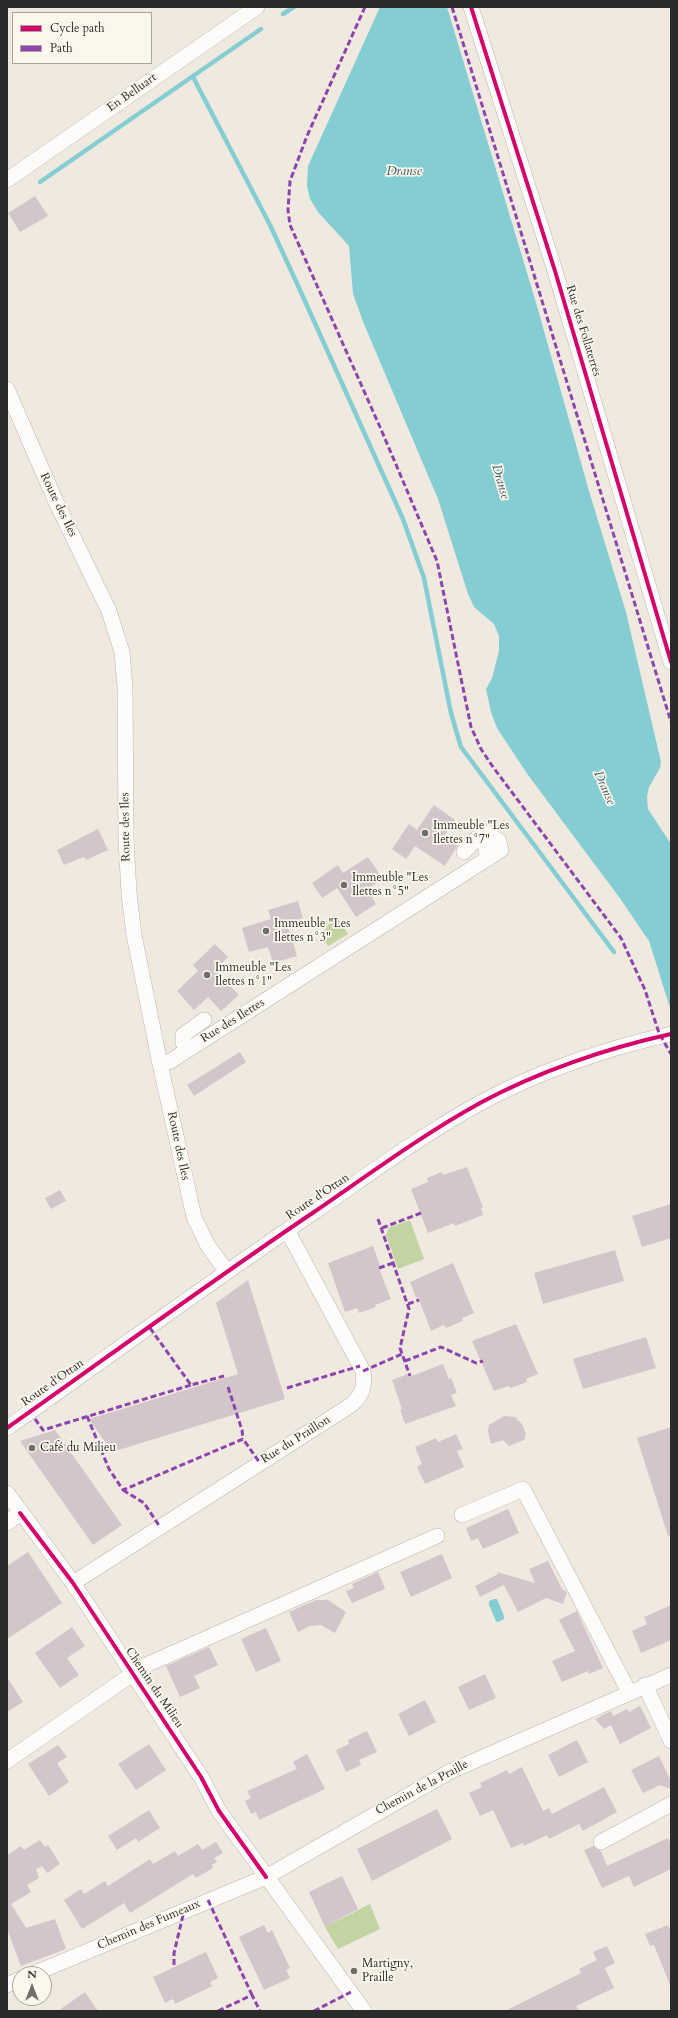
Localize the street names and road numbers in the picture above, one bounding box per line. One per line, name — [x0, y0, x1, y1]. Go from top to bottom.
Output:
street label: En Belluart — [104, 71, 160, 115]
street label: Rue des Follaterres — [562, 284, 604, 378]
street label: Route des Iles — [36, 471, 80, 539]
street label: Route des Iles — [118, 792, 134, 862]
street label: Rue des Ilettes — [199, 996, 267, 1046]
street label: Route des Iles — [164, 1110, 192, 1182]
street label: Route d'Ottan — [284, 1171, 352, 1223]
street label: Route d'Ottan — [19, 1356, 87, 1410]
street label: Rue du Praillon — [259, 1413, 333, 1467]
street label: Chemin du Milieu — [122, 1645, 186, 1731]
street label: Chemin de la Praille — [373, 1757, 471, 1819]
street label: Chemin des Fumeaux — [95, 1897, 203, 1953]

